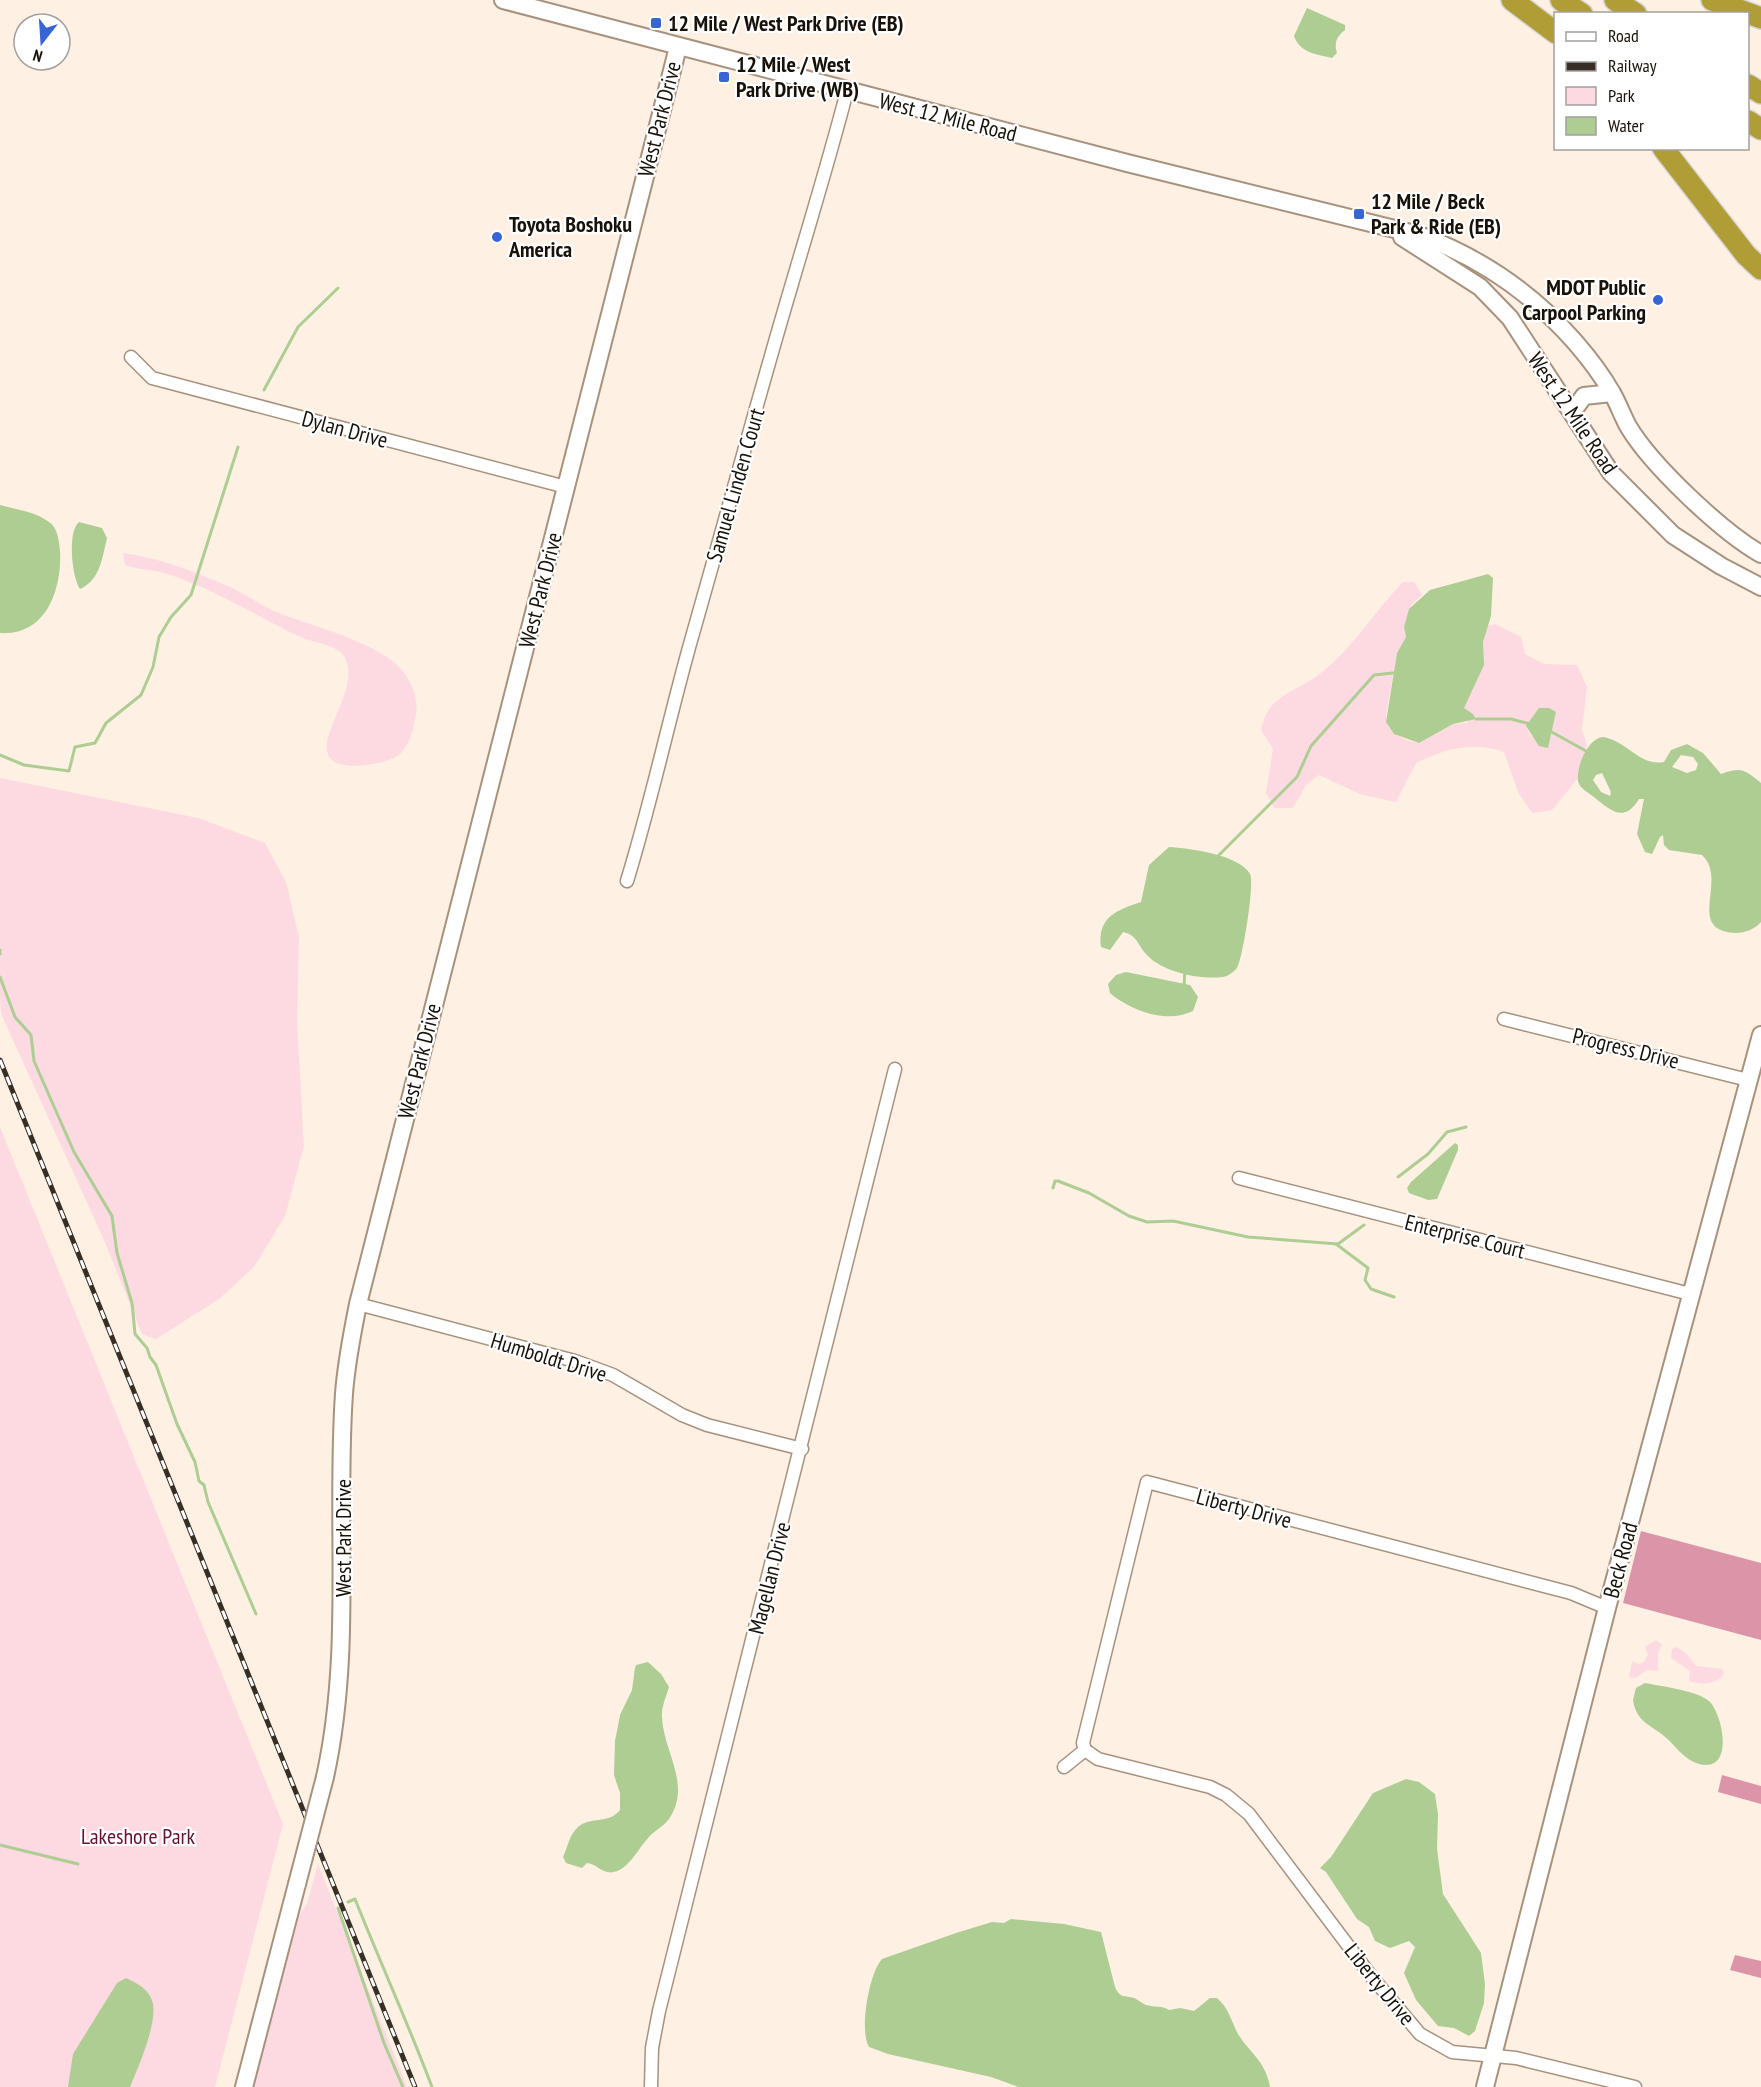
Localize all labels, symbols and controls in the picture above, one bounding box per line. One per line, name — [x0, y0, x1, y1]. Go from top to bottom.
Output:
place label: 12 Mile / West Park Drive (EB) — [668, 9, 904, 37]
north arrow — [12, 12, 72, 72]
legend — [1554, 12, 1749, 150]
marker: 12 Mile / West Park Drive (EB) — [649, 16, 663, 30]
text: Road — [1608, 24, 1639, 47]
text: N — [31, 46, 45, 67]
place label: 12 Mile / West Park Drive (WB) — [736, 50, 859, 103]
text: Railway — [1608, 54, 1657, 77]
street label: West Park Drive — [631, 58, 687, 180]
marker: 12 Mile / West Park Drive (WB) — [717, 70, 731, 84]
text: Park — [1608, 84, 1635, 107]
street label: West 12 Mile Road — [876, 86, 1020, 148]
text: Water — [1608, 114, 1644, 137]
place label: 12 Mile / Beck Park & Ride (EB) — [1371, 187, 1501, 240]
marker: 12 Mile / Beck Park & Ride (EB) — [1352, 207, 1366, 221]
place label: Toyota Boshoku America — [508, 210, 632, 263]
marker: Toyota Boshoku America — [490, 230, 504, 244]
place label: MDOT Public Carpool Parking — [1522, 273, 1646, 326]
marker: MDOT Public Carpool Parking — [1651, 293, 1665, 307]
street label: West 12 Mile Road — [1522, 347, 1624, 479]
street label: Dylan Drive — [299, 404, 391, 454]
street label: Samuel Linden Court — [700, 405, 770, 565]
street label: West Park Drive — [512, 529, 568, 651]
street label: West Park Drive — [391, 1000, 447, 1122]
street label: Progress Drive — [1570, 1021, 1682, 1075]
street label: Enterprise Court — [1402, 1208, 1528, 1264]
street label: Humboldt Drive — [487, 1326, 611, 1388]
street label: West Park Drive — [329, 1479, 357, 1597]
street label: Liberty Drive — [1193, 1482, 1295, 1534]
street label: Magellan Drive — [742, 1519, 796, 1637]
street label: Beck Road — [1596, 1519, 1644, 1601]
park label: Lakeshore Park — [81, 1822, 196, 1850]
street label: Liberty Drive — [1339, 1937, 1421, 2031]

